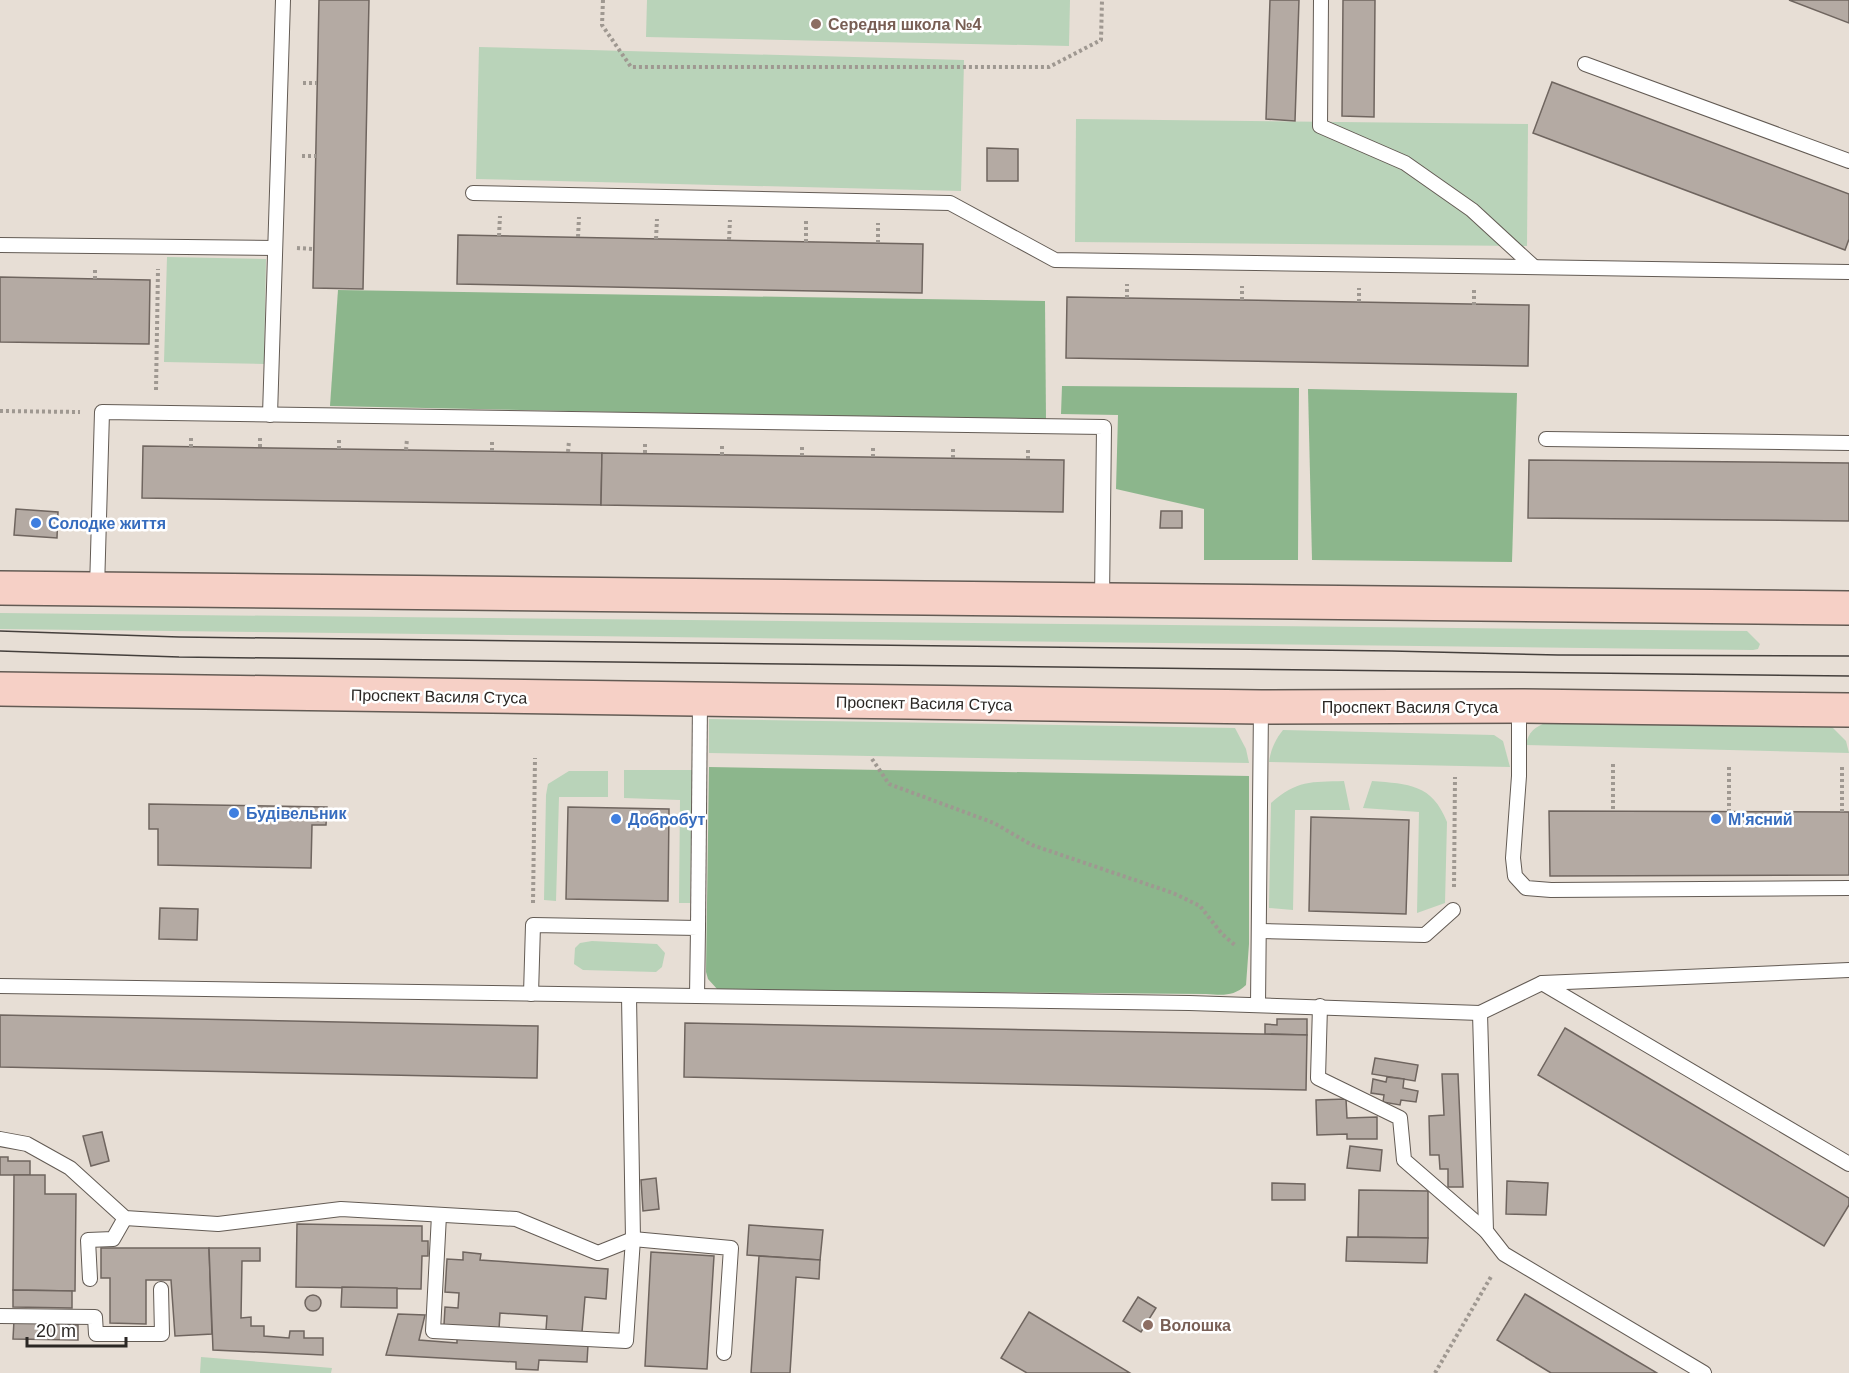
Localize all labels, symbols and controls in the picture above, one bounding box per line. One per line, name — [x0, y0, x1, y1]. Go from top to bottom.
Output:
place label: Середня школа №4 — [828, 16, 982, 33]
marker: Середня школа №4 — [809, 17, 823, 31]
place label: Солодке життя — [48, 515, 166, 532]
marker: Солодке життя — [29, 516, 43, 530]
street label: Проспект Василя Стуса — [351, 686, 528, 707]
street label: Проспект Василя Стуса — [836, 693, 1013, 714]
street label: Проспект Василя Стуса — [1322, 699, 1498, 716]
place label: Будівельник — [246, 805, 347, 822]
marker: Будівельник — [227, 806, 241, 820]
place label: Добробут — [628, 811, 706, 828]
place label: М'ясний — [1728, 811, 1793, 828]
marker: Добробут — [609, 812, 623, 826]
marker: М'ясний — [1709, 812, 1723, 826]
scale bar — [27, 1310, 126, 1348]
place label: Волошка — [1160, 1317, 1231, 1334]
marker: Волошка — [1141, 1318, 1155, 1332]
text: 20 m — [36, 1321, 76, 1341]

